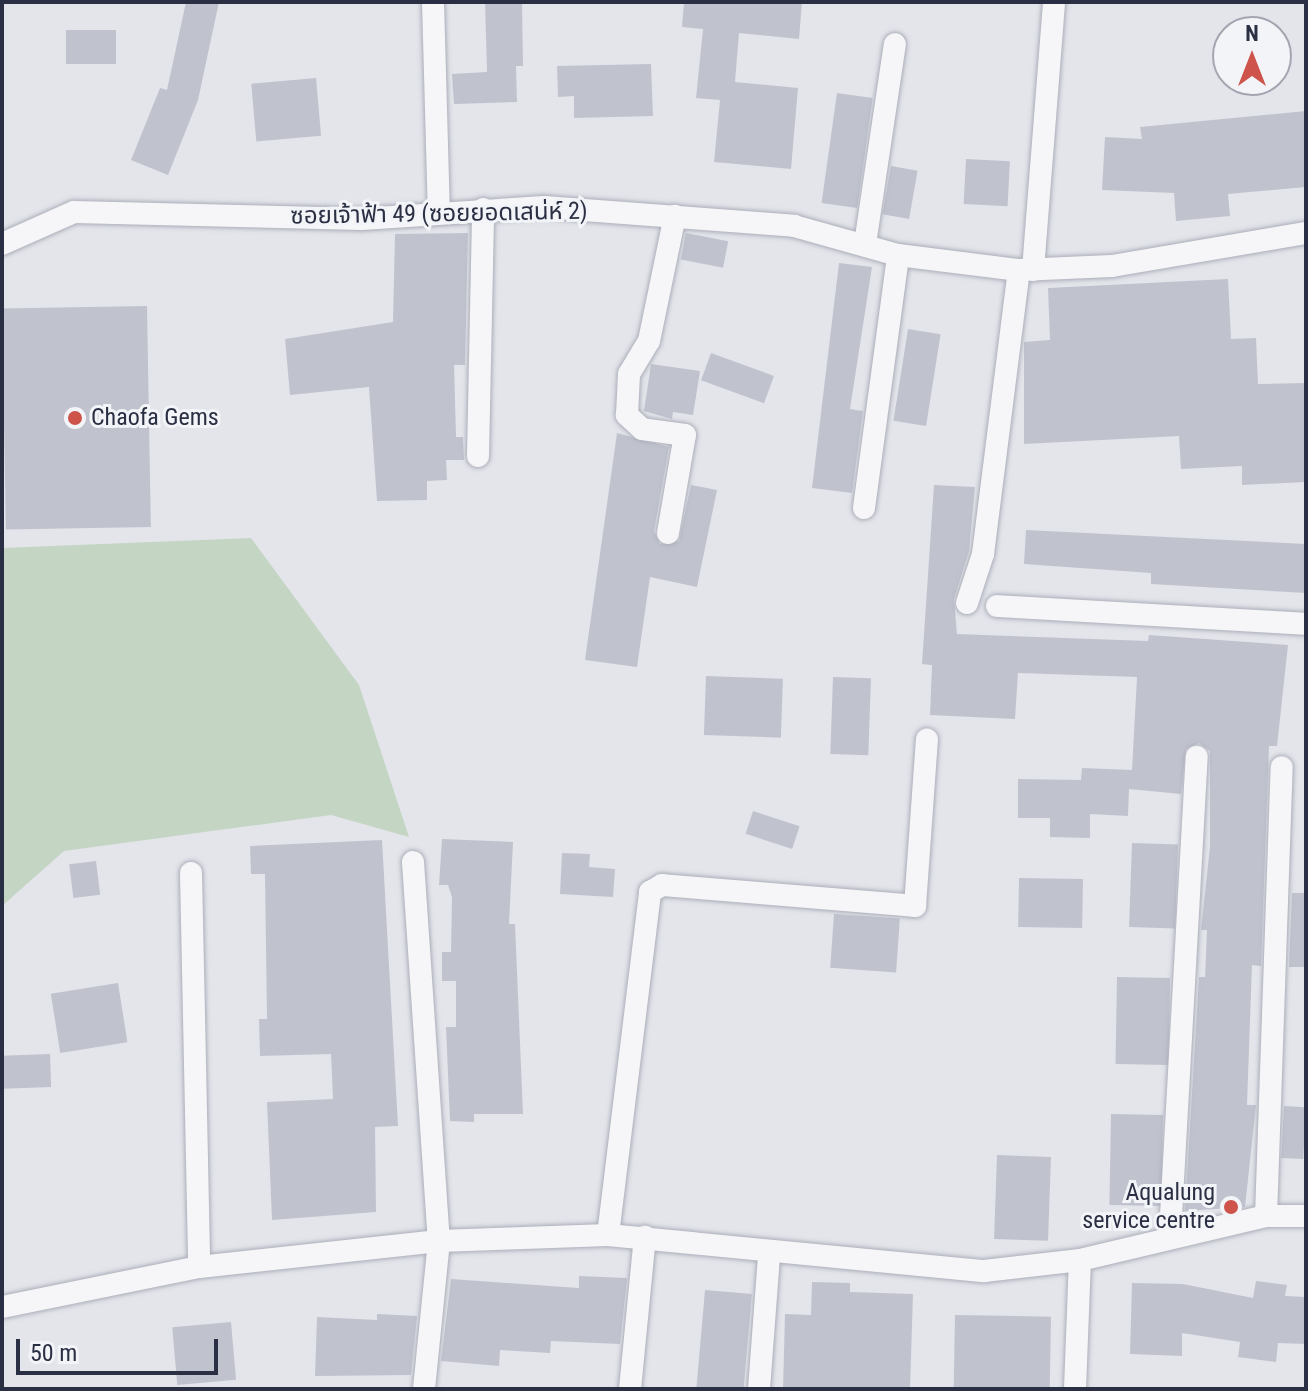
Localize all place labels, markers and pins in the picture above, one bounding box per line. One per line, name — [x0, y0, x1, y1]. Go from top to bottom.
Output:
place label: Chaofa Gems — [91, 404, 219, 432]
marker: Chaofa Gems — [66, 409, 84, 427]
place label: Aqualung service centre — [1082, 1179, 1215, 1235]
marker: Aqualung service centre — [1222, 1198, 1240, 1216]

